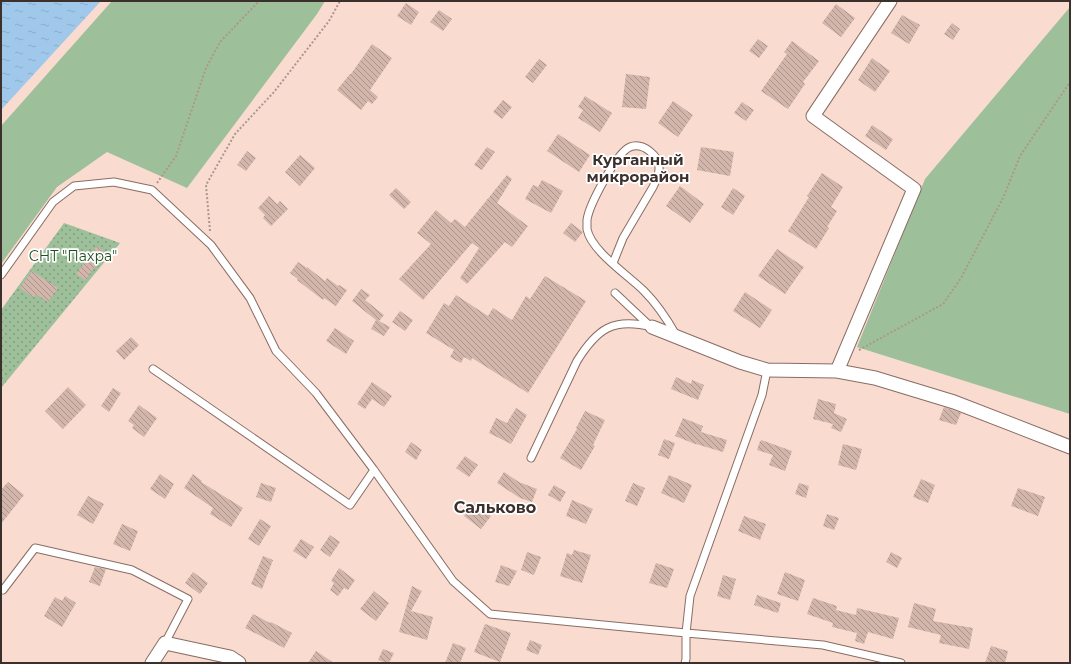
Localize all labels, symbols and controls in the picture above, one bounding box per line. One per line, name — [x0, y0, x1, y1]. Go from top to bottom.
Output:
district label: Курганный микрорайон — [587, 150, 689, 186]
park label: СНТ "Пахра" — [29, 247, 117, 265]
district label: Сальково — [454, 498, 536, 517]

